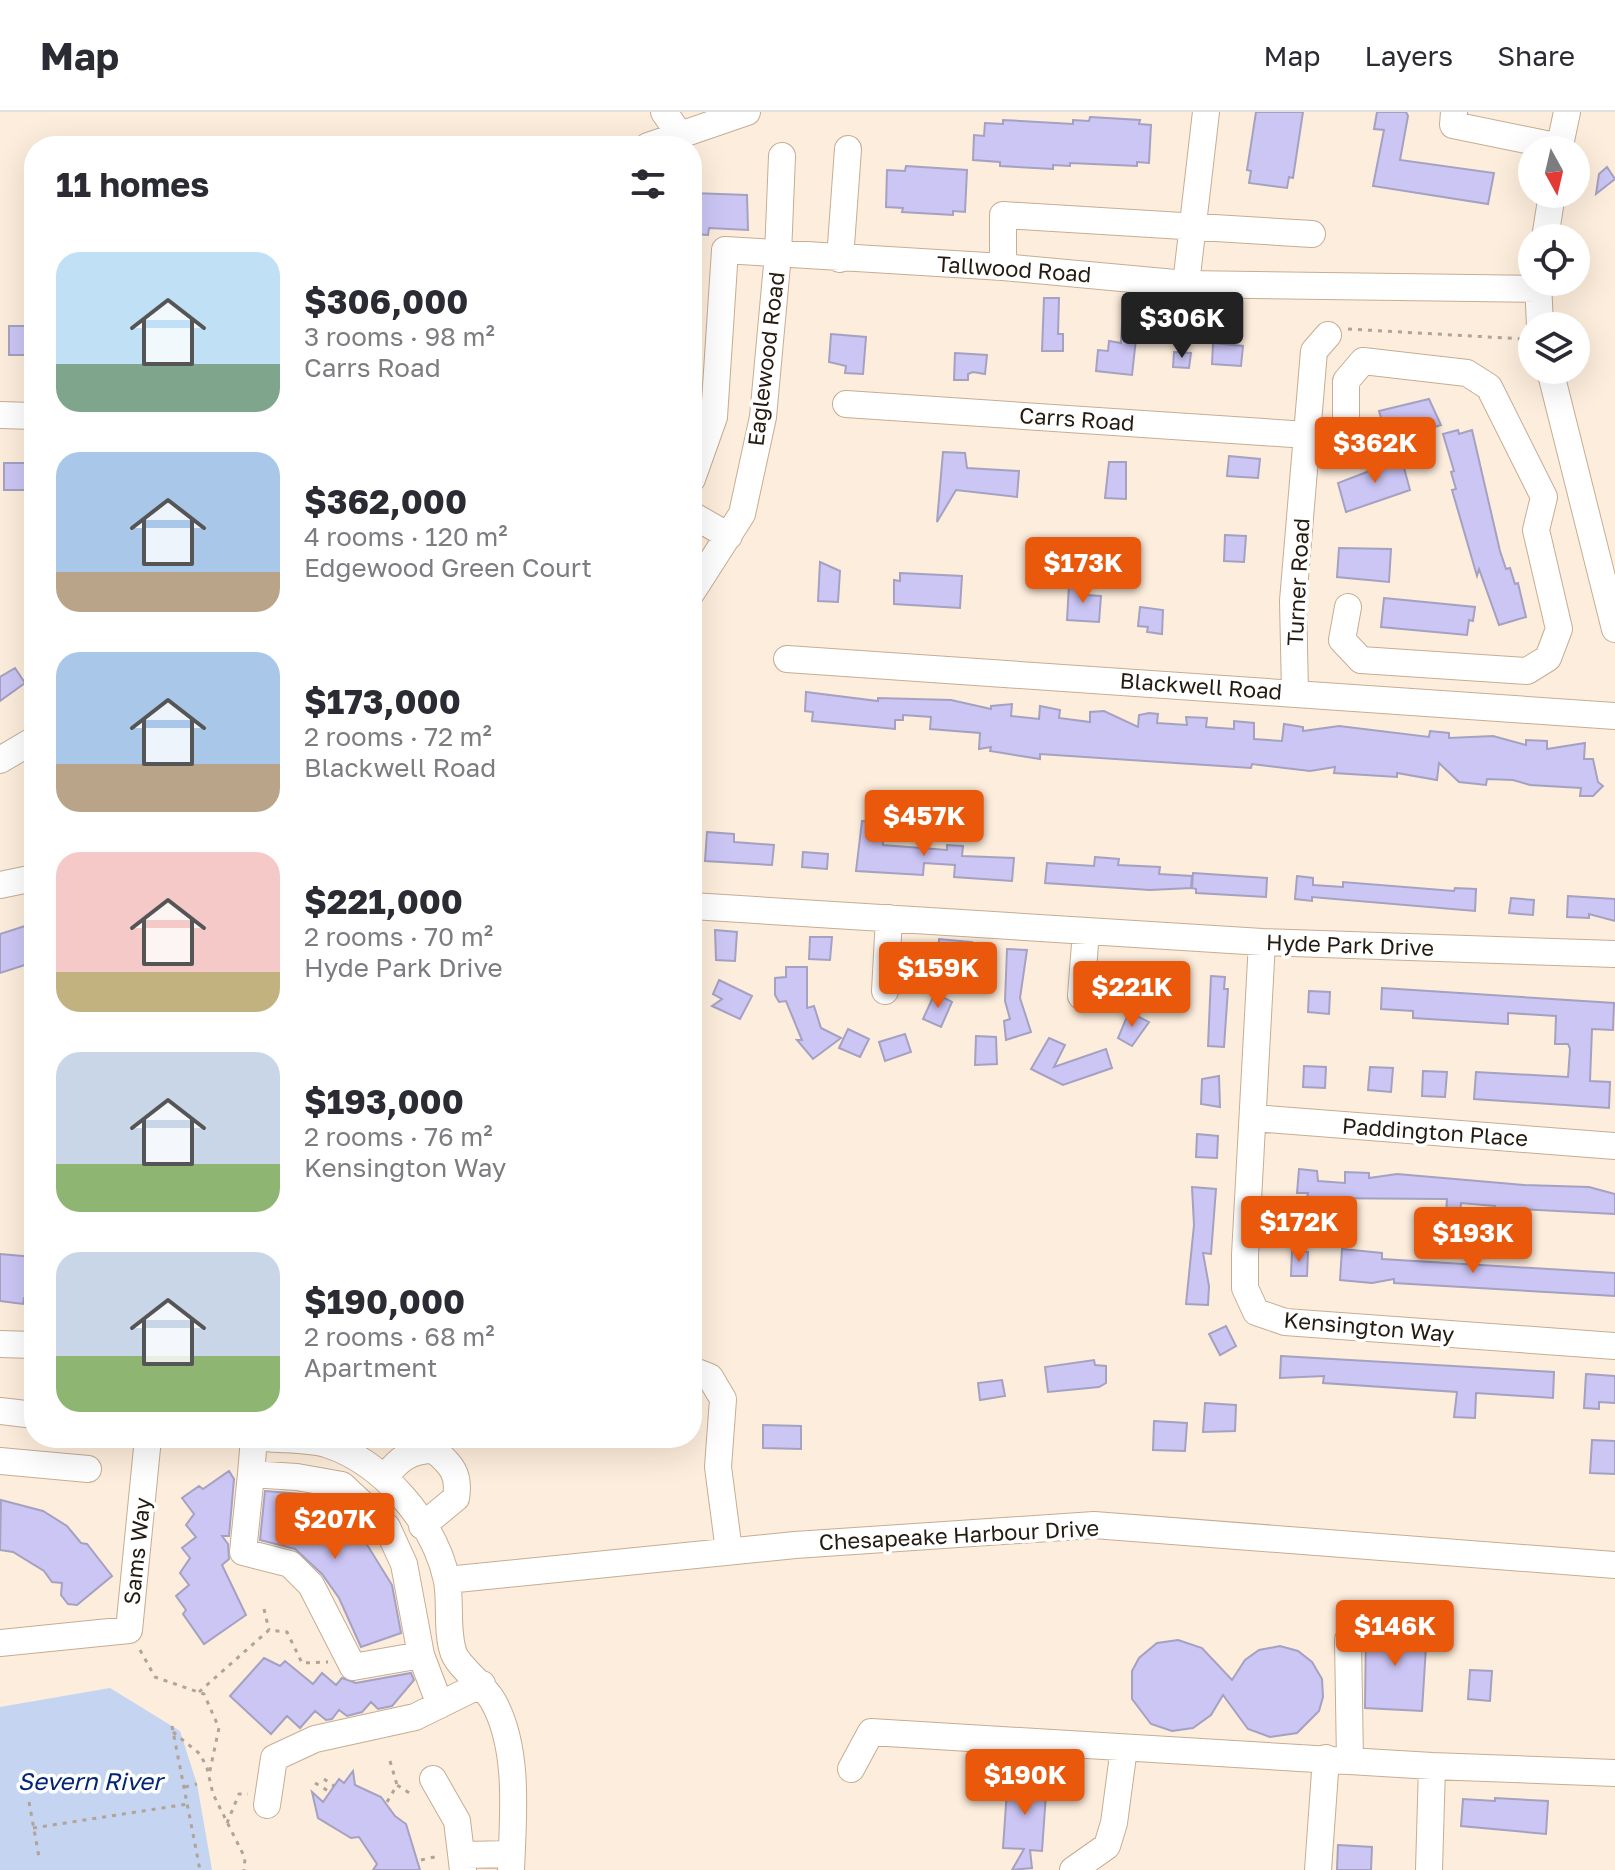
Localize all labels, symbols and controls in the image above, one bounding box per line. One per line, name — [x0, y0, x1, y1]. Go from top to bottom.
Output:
text: Map — [40, 33, 119, 78]
text: Map — [1263, 39, 1321, 72]
text: Layers — [1365, 39, 1453, 72]
text: Share — [1497, 39, 1575, 72]
north arrow — [1518, 136, 1590, 208]
map controls — [1518, 136, 1590, 384]
icon: filters — [626, 162, 670, 206]
text: 11 homes — [56, 164, 209, 204]
button: locate — [1518, 224, 1590, 296]
street label: Tallwood Road — [936, 250, 1092, 287]
street label: Eaglewood Road — [741, 270, 790, 448]
text: $306,000 — [304, 281, 468, 321]
icon: home — [120, 284, 216, 380]
pin: $306K — [1126, 292, 1238, 360]
text: $306K — [1139, 302, 1225, 333]
button: layers — [1518, 312, 1590, 384]
text: 3 rooms · 98 m² — [304, 321, 495, 352]
text: Carrs Road — [304, 352, 441, 383]
street label: Carrs Road — [1018, 401, 1136, 436]
pin: $362K — [1319, 417, 1431, 485]
text: $362K — [1333, 427, 1417, 458]
text: $362,000 — [304, 481, 467, 521]
icon: home — [120, 484, 216, 580]
street label: Turner Road — [1281, 517, 1314, 647]
text: 4 rooms · 120 m² — [304, 521, 508, 552]
pin: $173K — [1027, 537, 1139, 605]
text: $173K — [1043, 547, 1123, 578]
text: Edgewood Green Court — [304, 552, 592, 583]
street label: Blackwell Road — [1119, 666, 1283, 705]
text: $173,000 — [304, 681, 461, 721]
icon: home — [120, 684, 216, 780]
text: 2 rooms · 72 m² — [304, 721, 492, 752]
text: Blackwell Road — [304, 752, 496, 783]
pin: $457K — [868, 790, 980, 858]
text: $457K — [883, 800, 965, 831]
text: $221,000 — [304, 881, 463, 921]
icon: home — [120, 884, 216, 980]
text: 2 rooms · 70 m² — [304, 921, 493, 952]
street label: Hyde Park Drive — [1266, 928, 1434, 961]
pin: $159K — [882, 942, 994, 1010]
text: Hyde Park Drive — [304, 952, 503, 983]
text: $159K — [897, 952, 979, 983]
pin: $221K — [1076, 961, 1188, 1029]
text: $221K — [1091, 971, 1173, 1002]
text: $193,000 — [304, 1081, 464, 1121]
icon: home — [120, 1084, 216, 1180]
street label: Paddington Place — [1341, 1112, 1529, 1151]
text: 2 rooms · 76 m² — [304, 1121, 493, 1152]
text: Kensington Way — [304, 1152, 506, 1183]
pin: $172K — [1243, 1196, 1355, 1264]
text: $172K — [1259, 1206, 1339, 1237]
pin: $193K — [1417, 1207, 1529, 1275]
text: $193K — [1432, 1217, 1514, 1248]
text: $190,000 — [304, 1281, 465, 1321]
icon: home — [120, 1284, 216, 1380]
street label: Kensington Way — [1283, 1306, 1456, 1347]
text: 2 rooms · 68 m² — [304, 1321, 495, 1352]
text: Apartment — [304, 1352, 437, 1383]
pin: $207K — [279, 1493, 391, 1561]
street label: Sams Way — [117, 1496, 156, 1606]
text: $207K — [293, 1503, 377, 1534]
street label: Chesapeake Harbour Drive — [818, 1514, 1100, 1555]
pin: $146K — [1339, 1600, 1451, 1668]
text: $146K — [1354, 1610, 1436, 1641]
pin: $190K — [969, 1749, 1081, 1817]
text: $190K — [983, 1759, 1067, 1790]
water label: Severn River — [18, 1766, 166, 1795]

